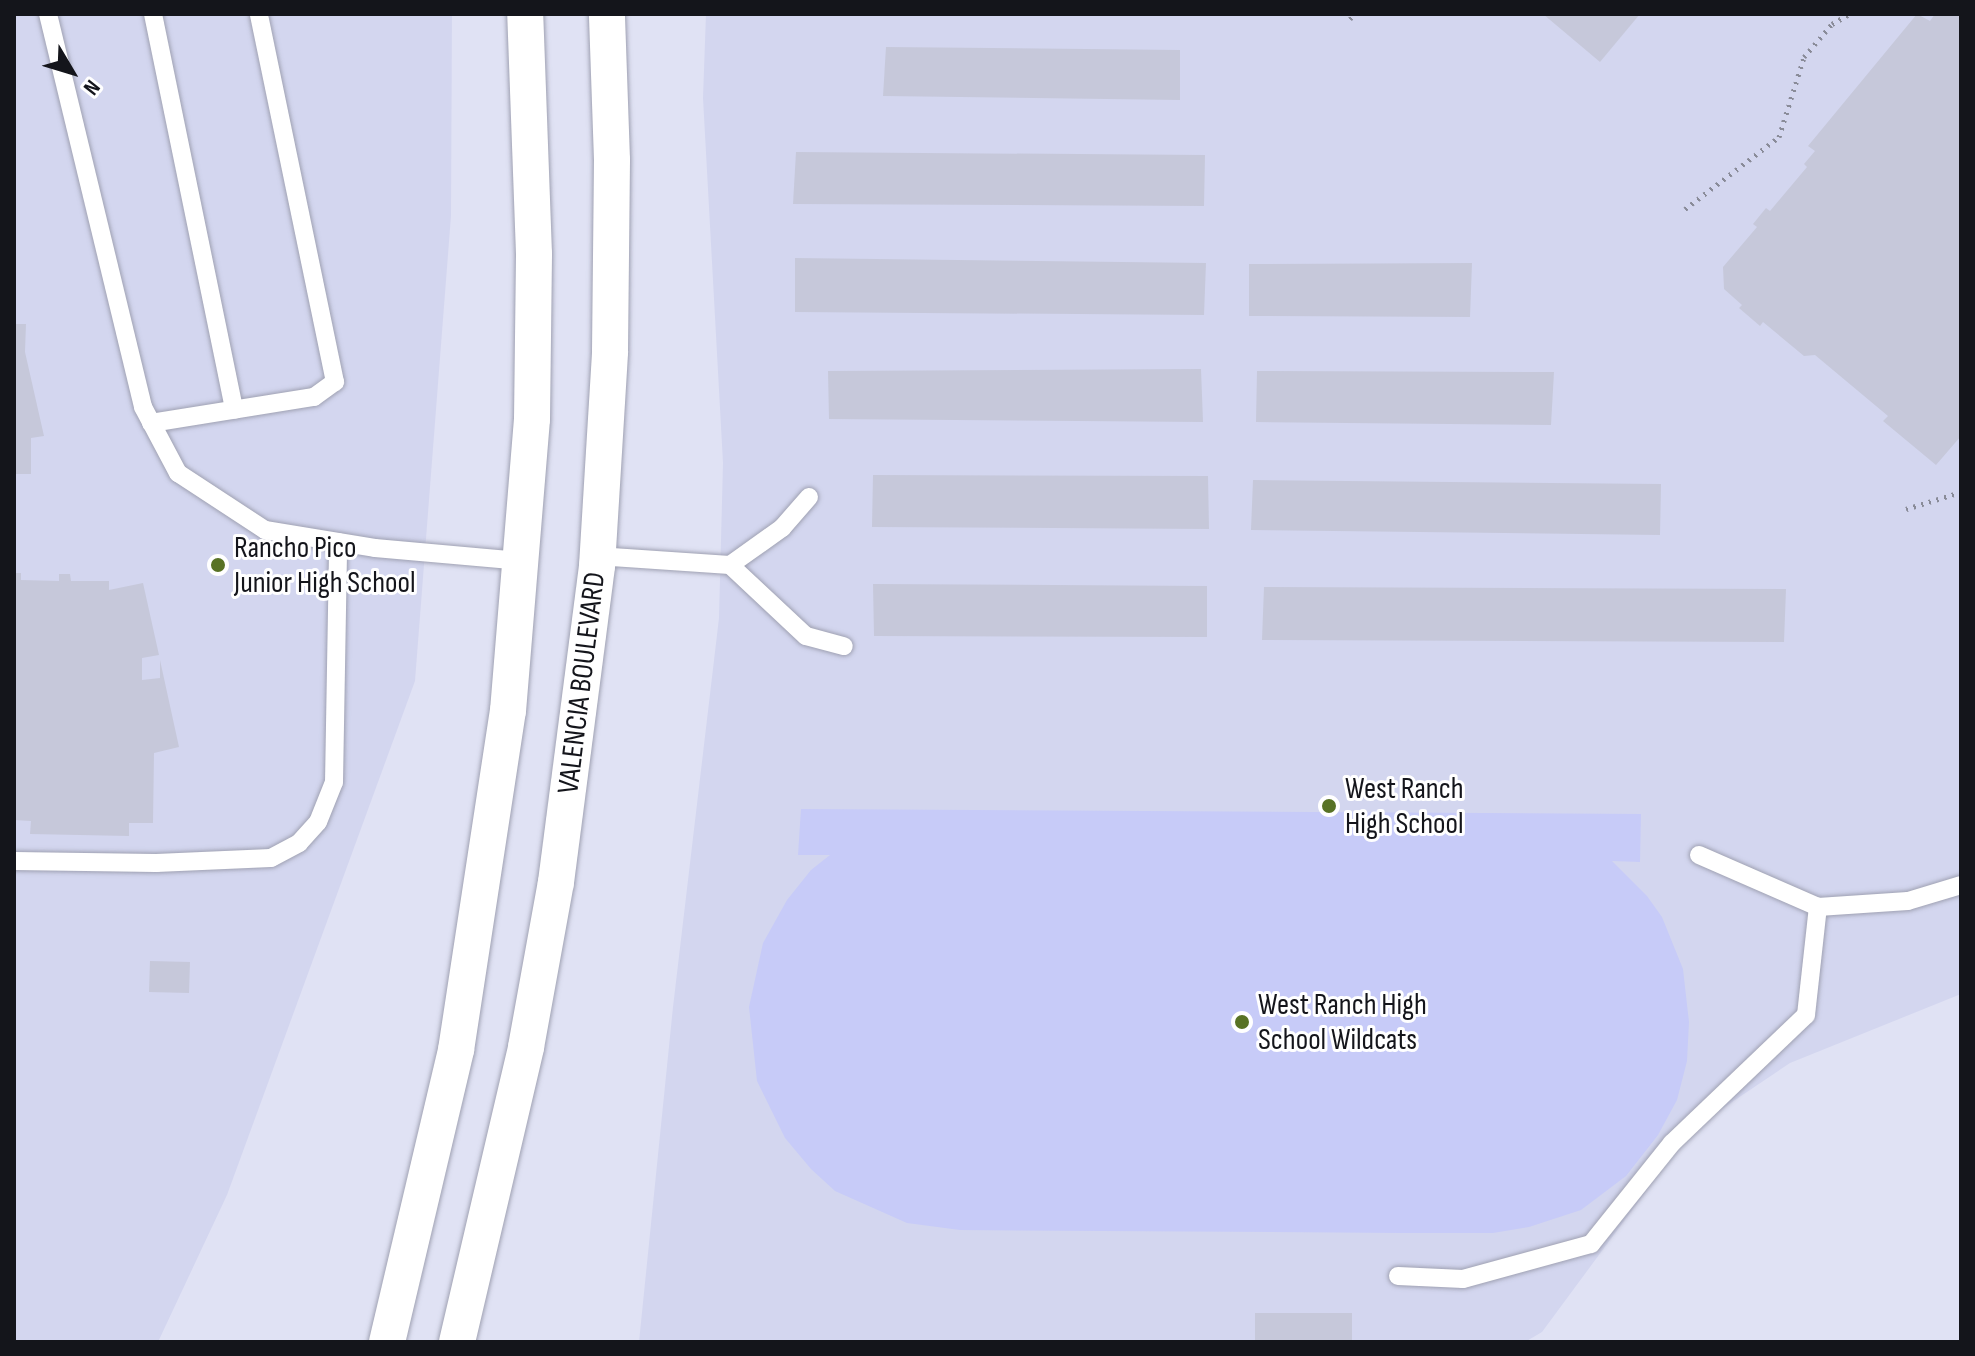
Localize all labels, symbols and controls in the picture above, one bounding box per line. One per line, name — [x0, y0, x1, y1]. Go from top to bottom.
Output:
north arrow — [32, 32, 112, 112]
text: N — [77, 74, 106, 100]
place label: Rancho Pico Junior High School — [234, 530, 415, 600]
marker: Rancho Pico Junior High School — [209, 556, 227, 574]
street label: VALENCIA BOULEVARD — [551, 570, 613, 796]
place label: West Ranch High School — [1345, 771, 1464, 842]
marker: West Ranch High School — [1320, 797, 1338, 815]
place label: West Ranch High School Wildcats — [1258, 987, 1427, 1058]
marker: West Ranch High School Wildcats — [1233, 1013, 1251, 1031]

